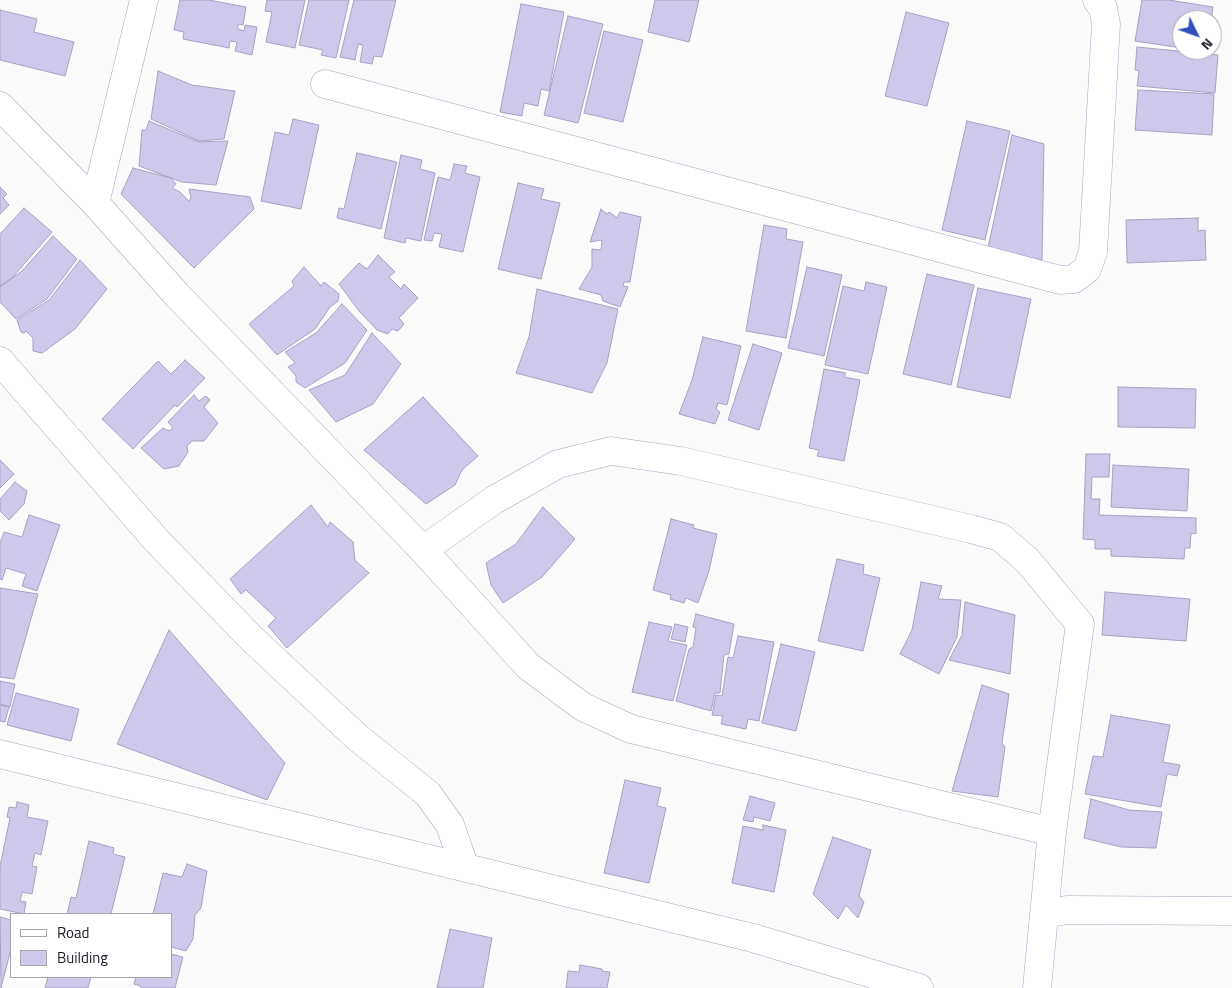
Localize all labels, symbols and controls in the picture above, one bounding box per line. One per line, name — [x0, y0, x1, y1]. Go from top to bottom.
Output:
north arrow — [1172, 10, 1222, 60]
text: N — [1197, 34, 1219, 55]
legend — [10, 913, 172, 978]
text: Road — [57, 921, 89, 944]
text: Building — [57, 946, 108, 969]

